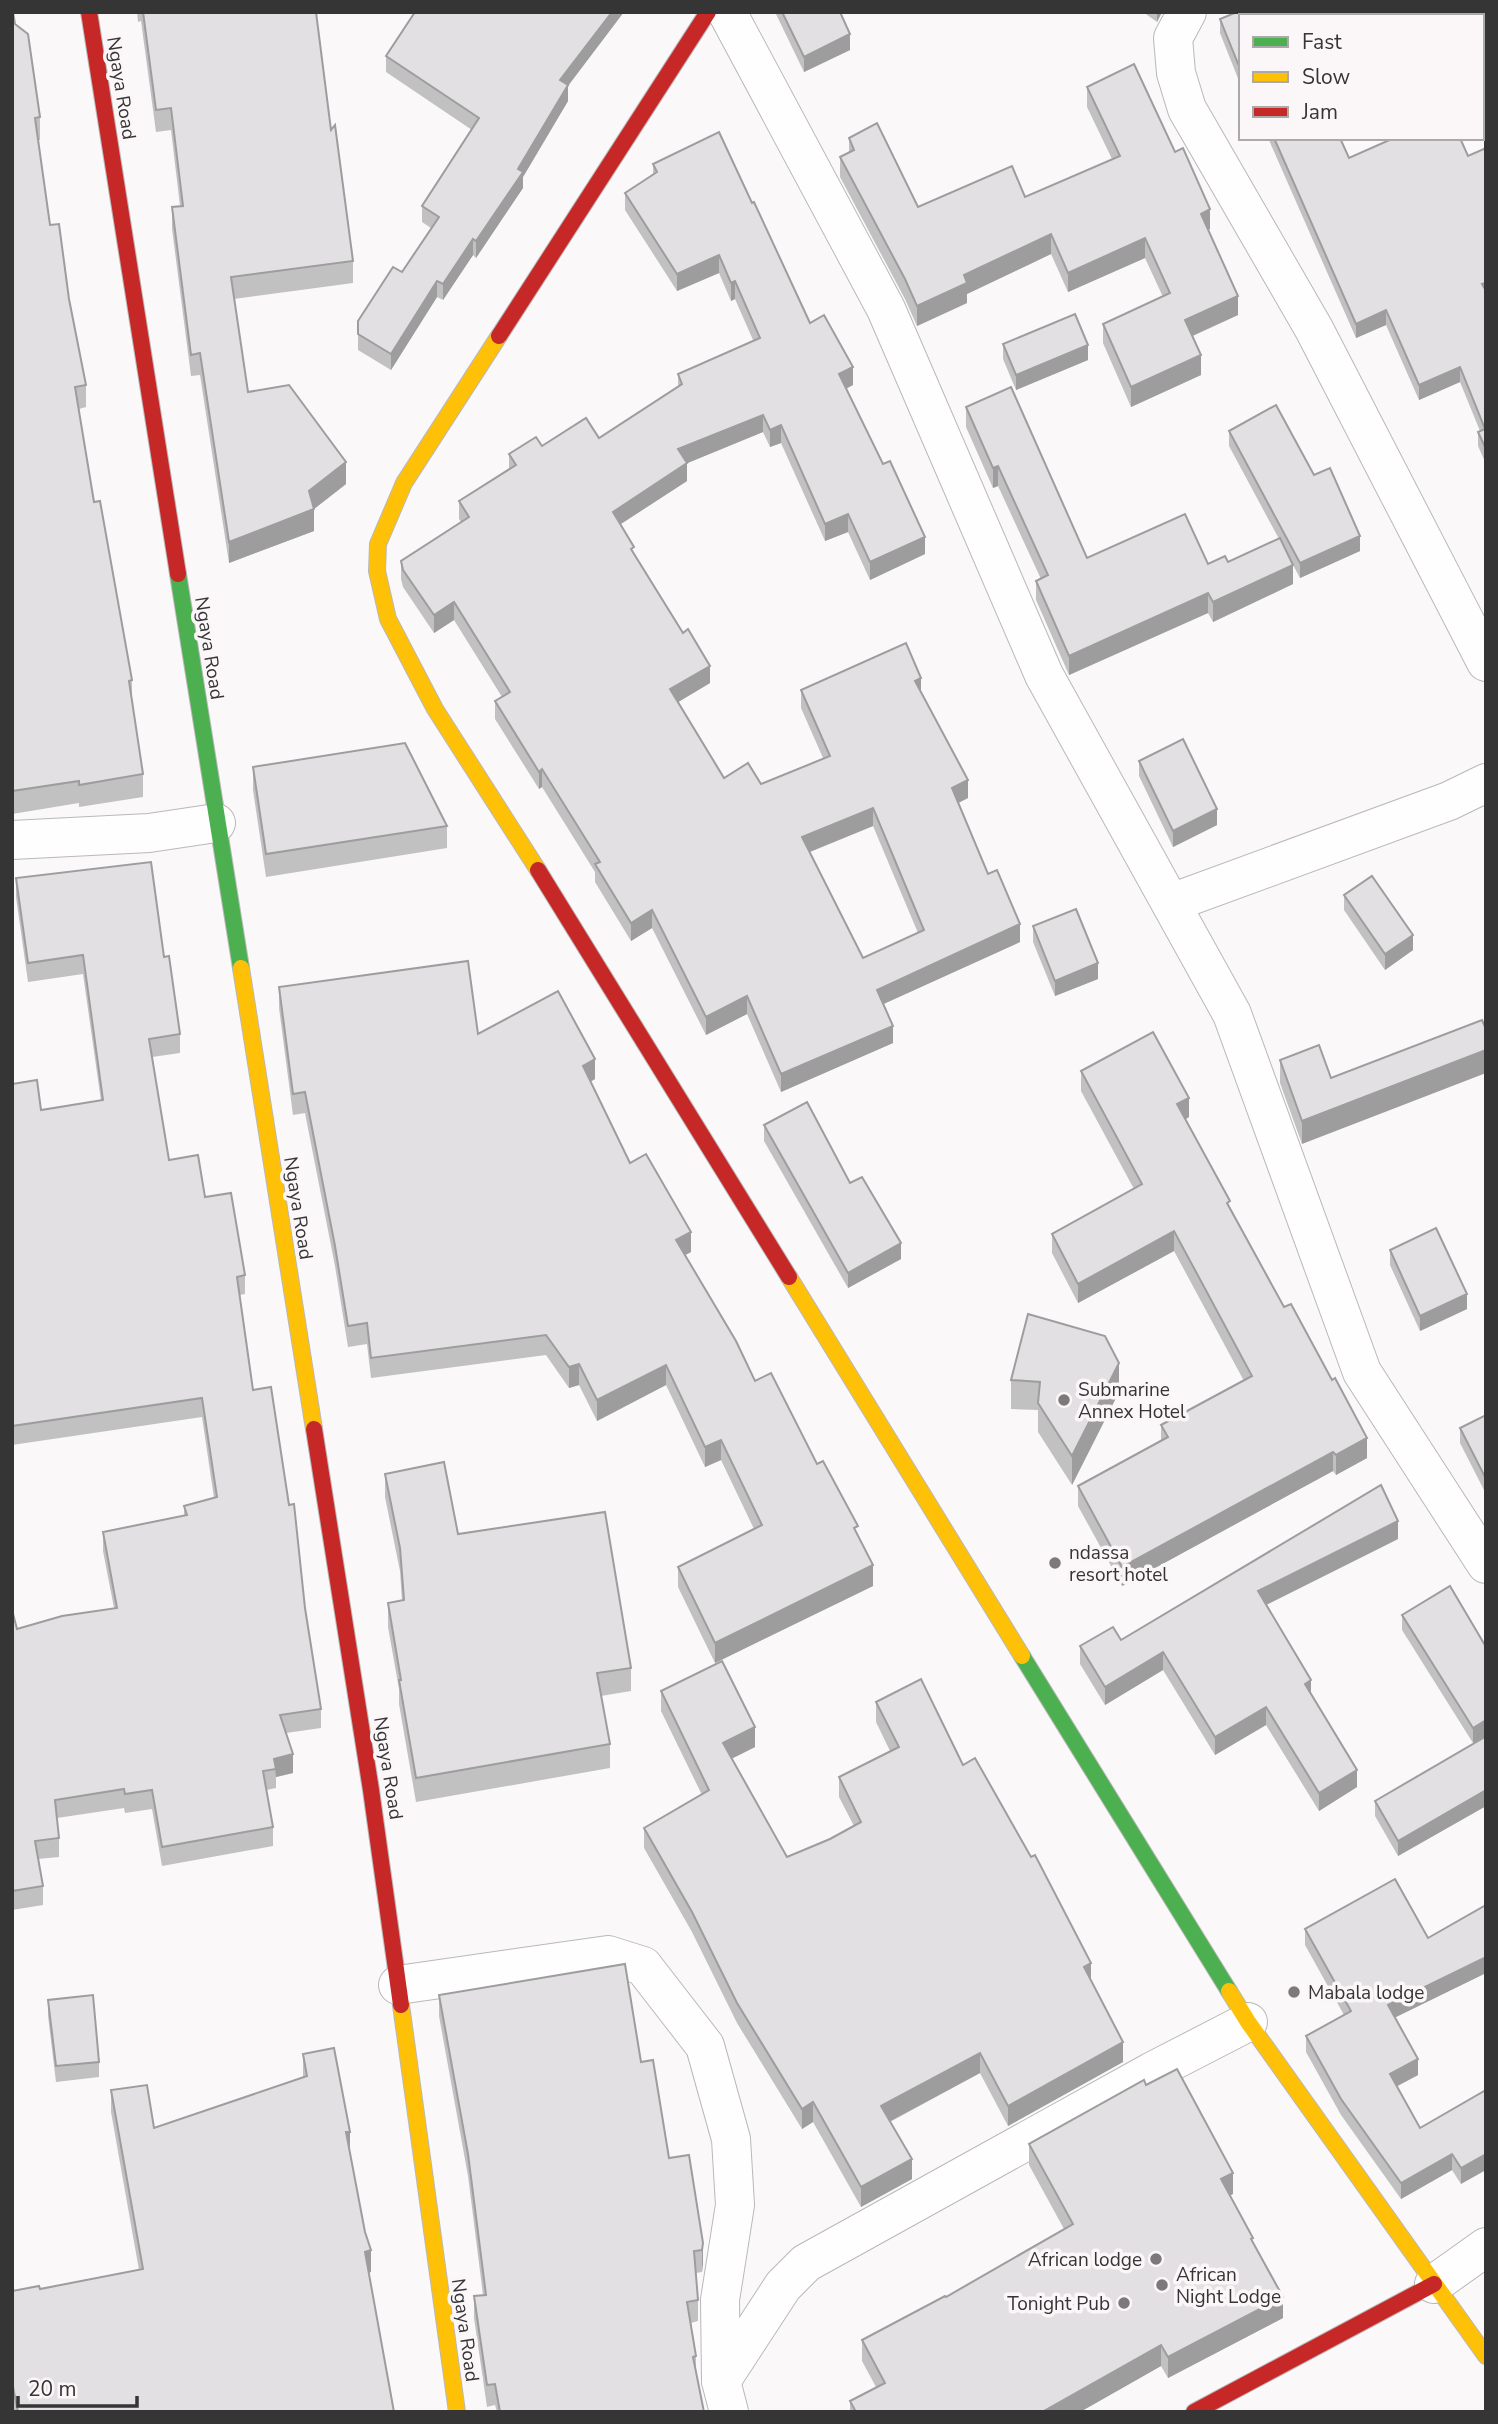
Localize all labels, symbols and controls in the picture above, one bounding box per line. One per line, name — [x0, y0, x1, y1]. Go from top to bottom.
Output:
legend — [1239, 14, 1484, 140]
text: Fast — [1302, 28, 1342, 56]
street label: Ngaya Road — [100, 35, 142, 142]
text: Slow — [1302, 63, 1351, 91]
text: Jam — [1301, 98, 1338, 126]
street label: Ngaya Road — [188, 595, 230, 702]
street label: Ngaya Road — [277, 1155, 319, 1262]
place label: Submarine Annex Hotel — [1078, 1377, 1186, 1425]
marker: Submarine Annex Hotel — [1056, 1392, 1072, 1408]
place label: ndassa resort hotel — [1069, 1540, 1168, 1588]
marker: ndassa resort hotel — [1047, 1555, 1063, 1571]
street label: Ngaya Road — [367, 1715, 409, 1822]
place label: Mabala lodge — [1308, 1980, 1424, 2006]
marker: Mabala lodge — [1286, 1984, 1302, 2000]
place label: African lodge — [1028, 2247, 1142, 2273]
marker: African lodge — [1148, 2251, 1164, 2267]
place label: African Night Lodge — [1176, 2262, 1281, 2310]
street label: Ngaya Road — [445, 2277, 485, 2383]
marker: African Night Lodge — [1154, 2277, 1170, 2293]
place label: Tonight Pub — [1007, 2291, 1110, 2317]
marker: Tonight Pub — [1116, 2295, 1132, 2311]
scale bar — [18, 2364, 136, 2408]
text: 20 m — [28, 2375, 77, 2403]

